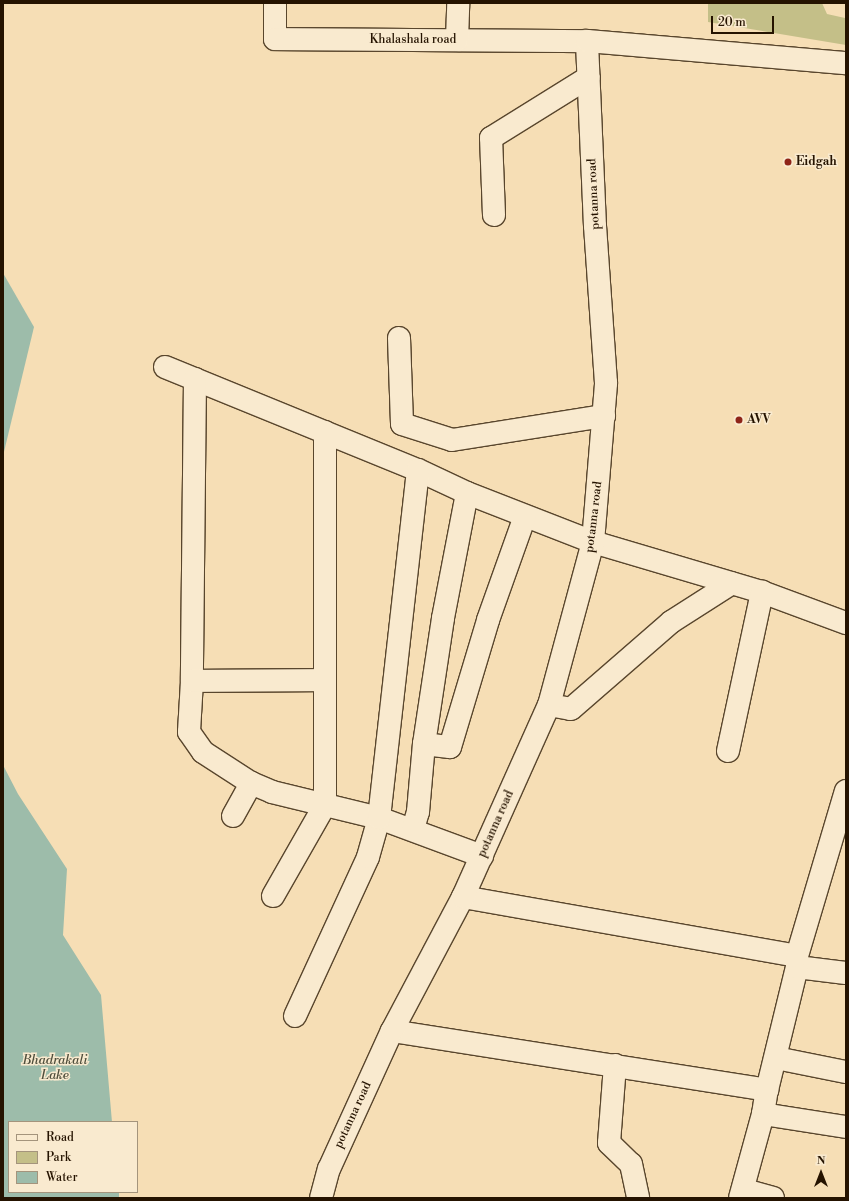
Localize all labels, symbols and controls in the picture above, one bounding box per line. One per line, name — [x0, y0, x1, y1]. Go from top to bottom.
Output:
scale bar — [713, 8, 776, 34]
text: 20 m — [718, 15, 746, 30]
street label: Khalashala road — [370, 33, 456, 47]
place label: Eidgah — [796, 155, 837, 169]
marker: Eidgah — [783, 157, 793, 167]
street label: potanna road — [585, 158, 603, 230]
place label: AVV — [747, 413, 770, 427]
marker: AVV — [734, 415, 744, 425]
street label: potanna road — [582, 481, 606, 553]
street label: potanna road — [475, 788, 517, 860]
water label: Bhadrakali Lake — [22, 1053, 88, 1084]
street label: potanna road — [331, 1080, 375, 1150]
legend — [8, 1121, 138, 1193]
text: Road — [46, 1130, 74, 1145]
text: Park — [46, 1150, 71, 1165]
north arrow — [801, 1153, 841, 1193]
text: N — [817, 1154, 825, 1168]
text: Water — [46, 1170, 78, 1185]

